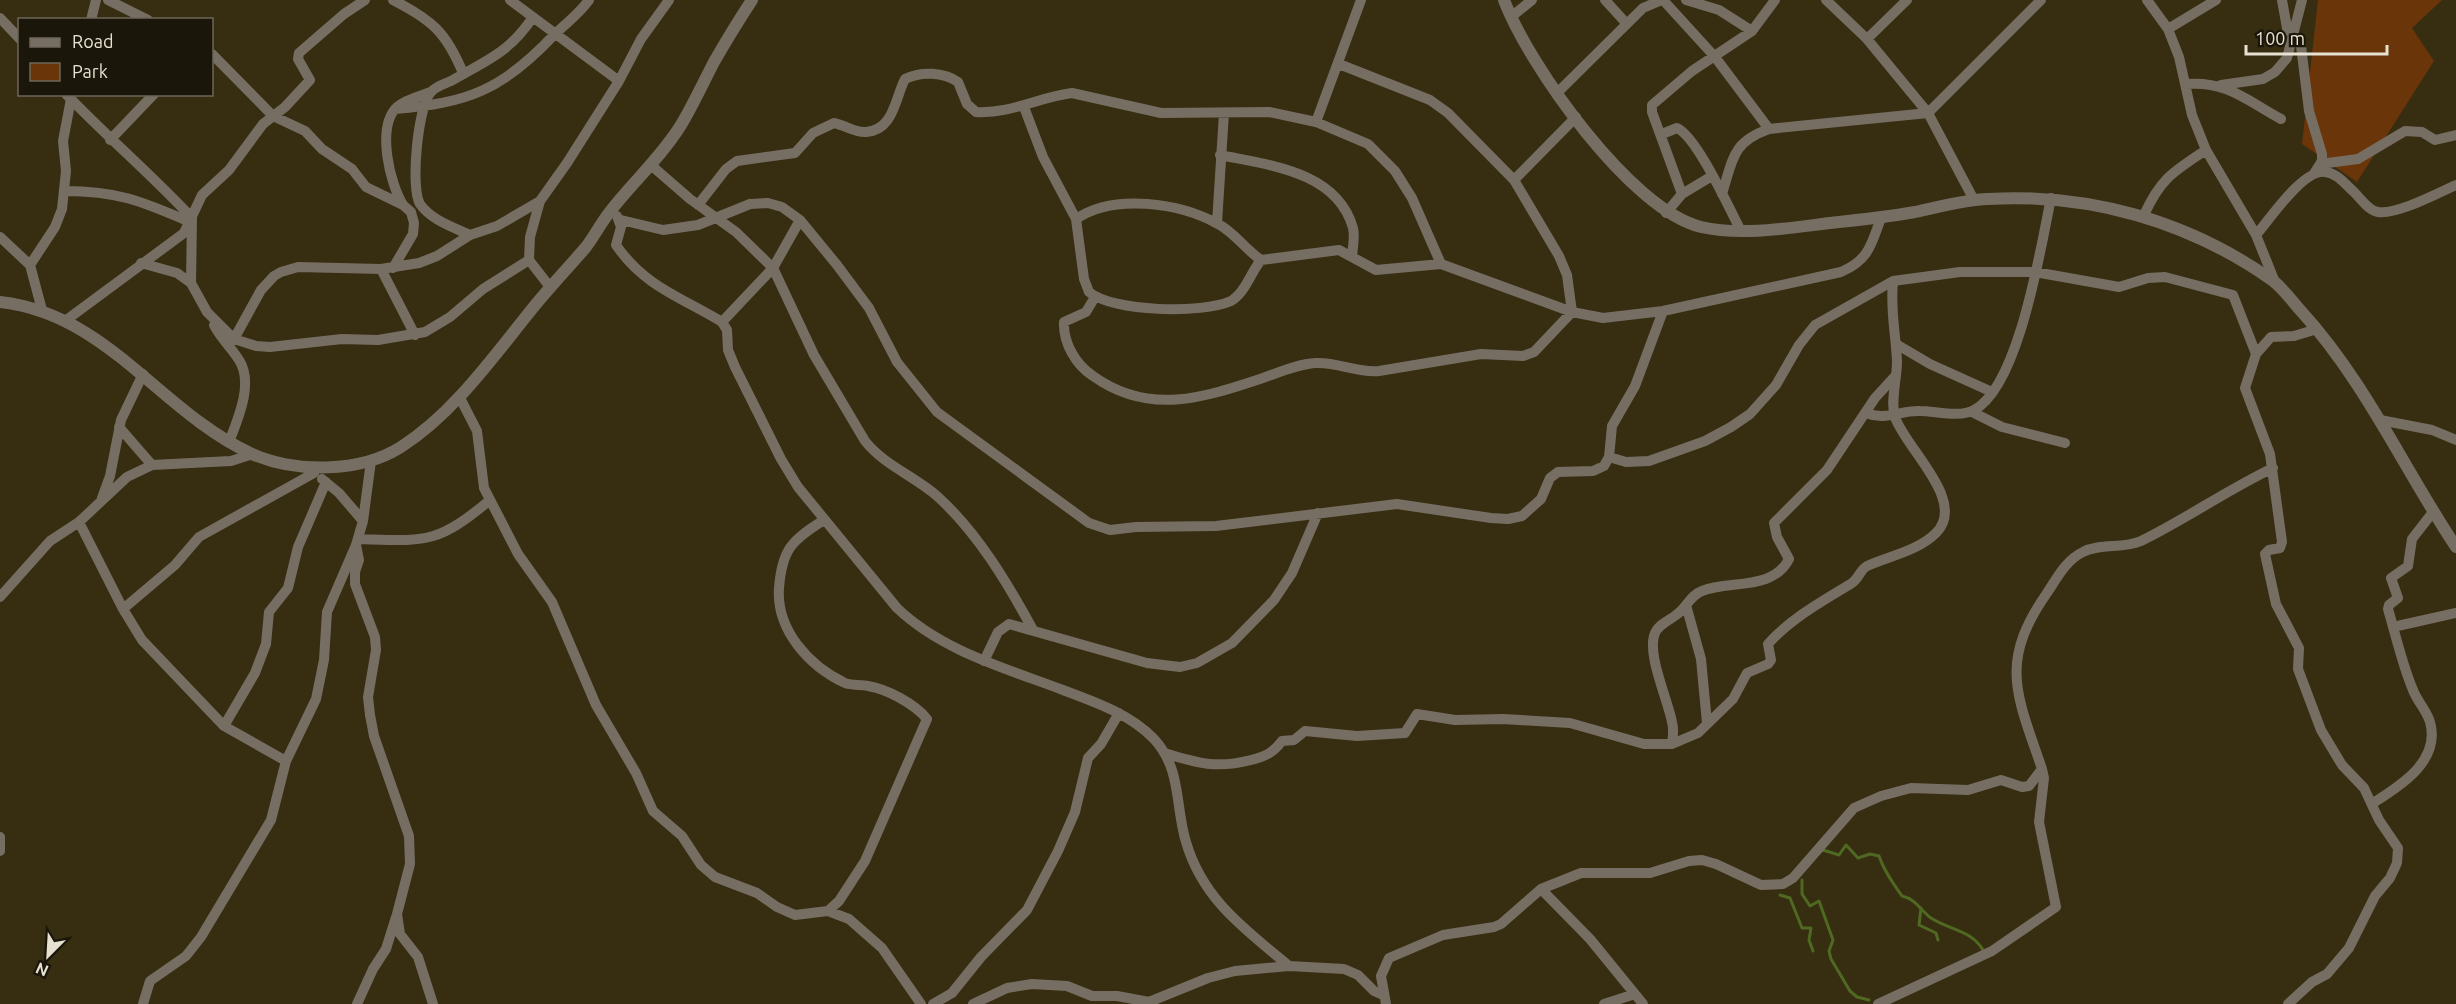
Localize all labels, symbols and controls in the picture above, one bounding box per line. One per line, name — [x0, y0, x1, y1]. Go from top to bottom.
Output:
legend — [18, 18, 213, 96]
scale bar — [2246, 18, 2387, 56]
text: 100 m — [2255, 28, 2305, 48]
text: Road — [72, 31, 114, 51]
text: Park — [72, 61, 108, 81]
north arrow — [18, 926, 78, 986]
text: N — [33, 959, 51, 980]

